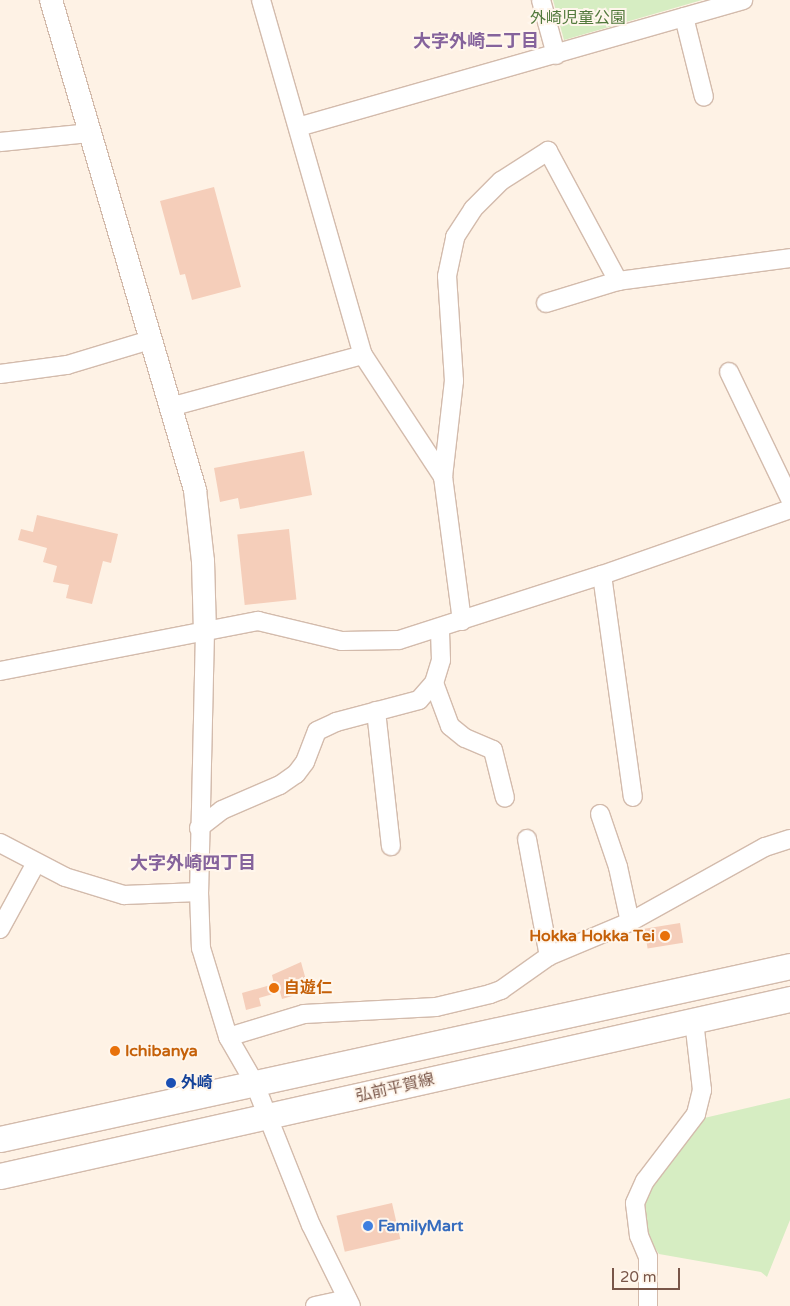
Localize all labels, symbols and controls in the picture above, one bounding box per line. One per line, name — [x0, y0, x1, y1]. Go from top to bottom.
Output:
park label: 外崎児童公園 — [530, 8, 626, 28]
district label: 大字外崎二丁目 — [413, 30, 539, 52]
district label: 大字外崎四丁目 — [130, 852, 256, 874]
place label: Hokka Hokka Tei — [529, 926, 655, 946]
marker: Hokka Hokka Tei — [659, 930, 671, 942]
place label: 自遊仁 — [284, 978, 332, 998]
marker: 自遊仁 — [268, 982, 280, 994]
place label: Ichibanya — [125, 1041, 198, 1061]
marker: Ichibanya — [109, 1045, 121, 1057]
street label: 弘前平賀線 — [354, 1070, 436, 1106]
place label: 外崎 — [181, 1073, 213, 1093]
marker: 外崎 — [165, 1077, 177, 1089]
place label: FamilyMart — [378, 1216, 463, 1236]
marker: FamilyMart — [362, 1220, 374, 1232]
scale bar — [615, 1258, 682, 1290]
text: 20 m — [620, 1268, 657, 1286]

